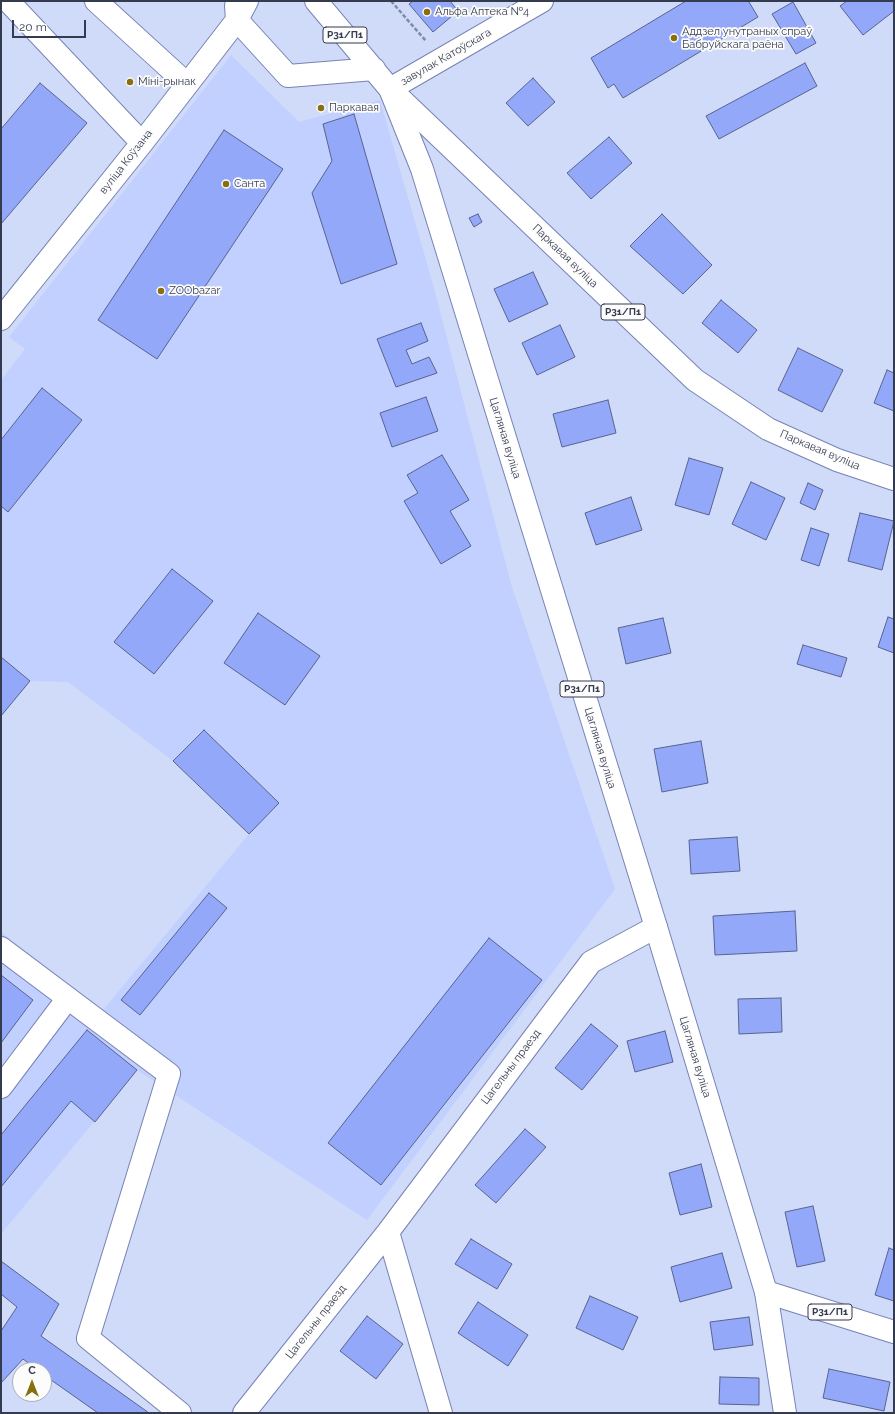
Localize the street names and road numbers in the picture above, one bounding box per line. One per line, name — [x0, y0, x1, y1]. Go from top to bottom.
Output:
street label: завулак Катоўскага — [398, 26, 494, 88]
road number: Р31/П1 — [323, 27, 367, 43]
street label: вуліца Коўзана — [97, 127, 155, 197]
street label: Паркавая вуліца — [530, 222, 600, 290]
road number: Р31/П1 — [601, 304, 645, 320]
street label: Цагляная вуліца — [486, 396, 524, 480]
street label: Паркавая вуліца — [778, 427, 862, 473]
road number: Р31/П1 — [560, 681, 604, 697]
street label: Цагляная вуліца — [581, 706, 619, 790]
street label: Цагляная вуліца — [676, 1015, 714, 1099]
street label: Цагельны праезд — [479, 1027, 543, 1107]
street label: Цагельны праезд — [283, 1282, 349, 1362]
road number: Р31/П1 — [808, 1304, 852, 1320]

